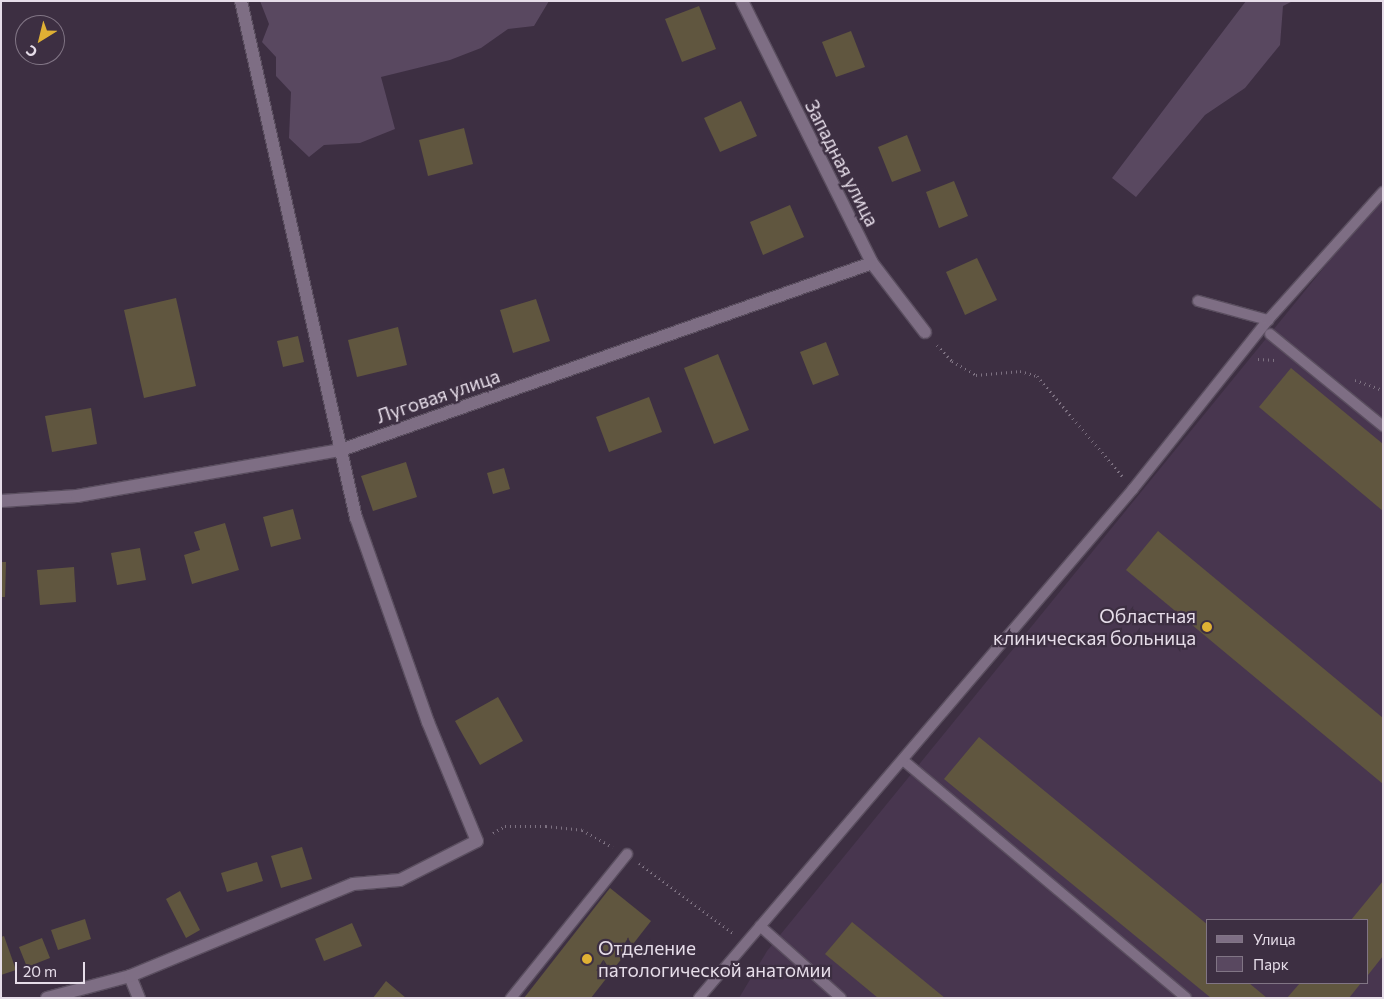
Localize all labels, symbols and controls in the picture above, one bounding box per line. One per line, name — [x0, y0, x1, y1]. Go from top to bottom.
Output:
north arrow — [15, 15, 65, 65]
text: С — [23, 42, 40, 61]
street label: Западная улица — [800, 96, 884, 230]
street label: Луговая улица — [373, 364, 503, 428]
place label: Областная клиническая больница — [993, 605, 1196, 649]
marker: Областная клиническая больница — [1200, 620, 1214, 634]
legend — [1206, 919, 1369, 984]
text: Улица — [1253, 930, 1295, 948]
place label: Отделение патологической анатомии — [598, 937, 831, 981]
scale bar — [18, 952, 88, 984]
marker: Отделение патологической анатомии — [580, 952, 594, 966]
text: Парк — [1253, 955, 1289, 973]
text: 20 m — [23, 962, 57, 980]

